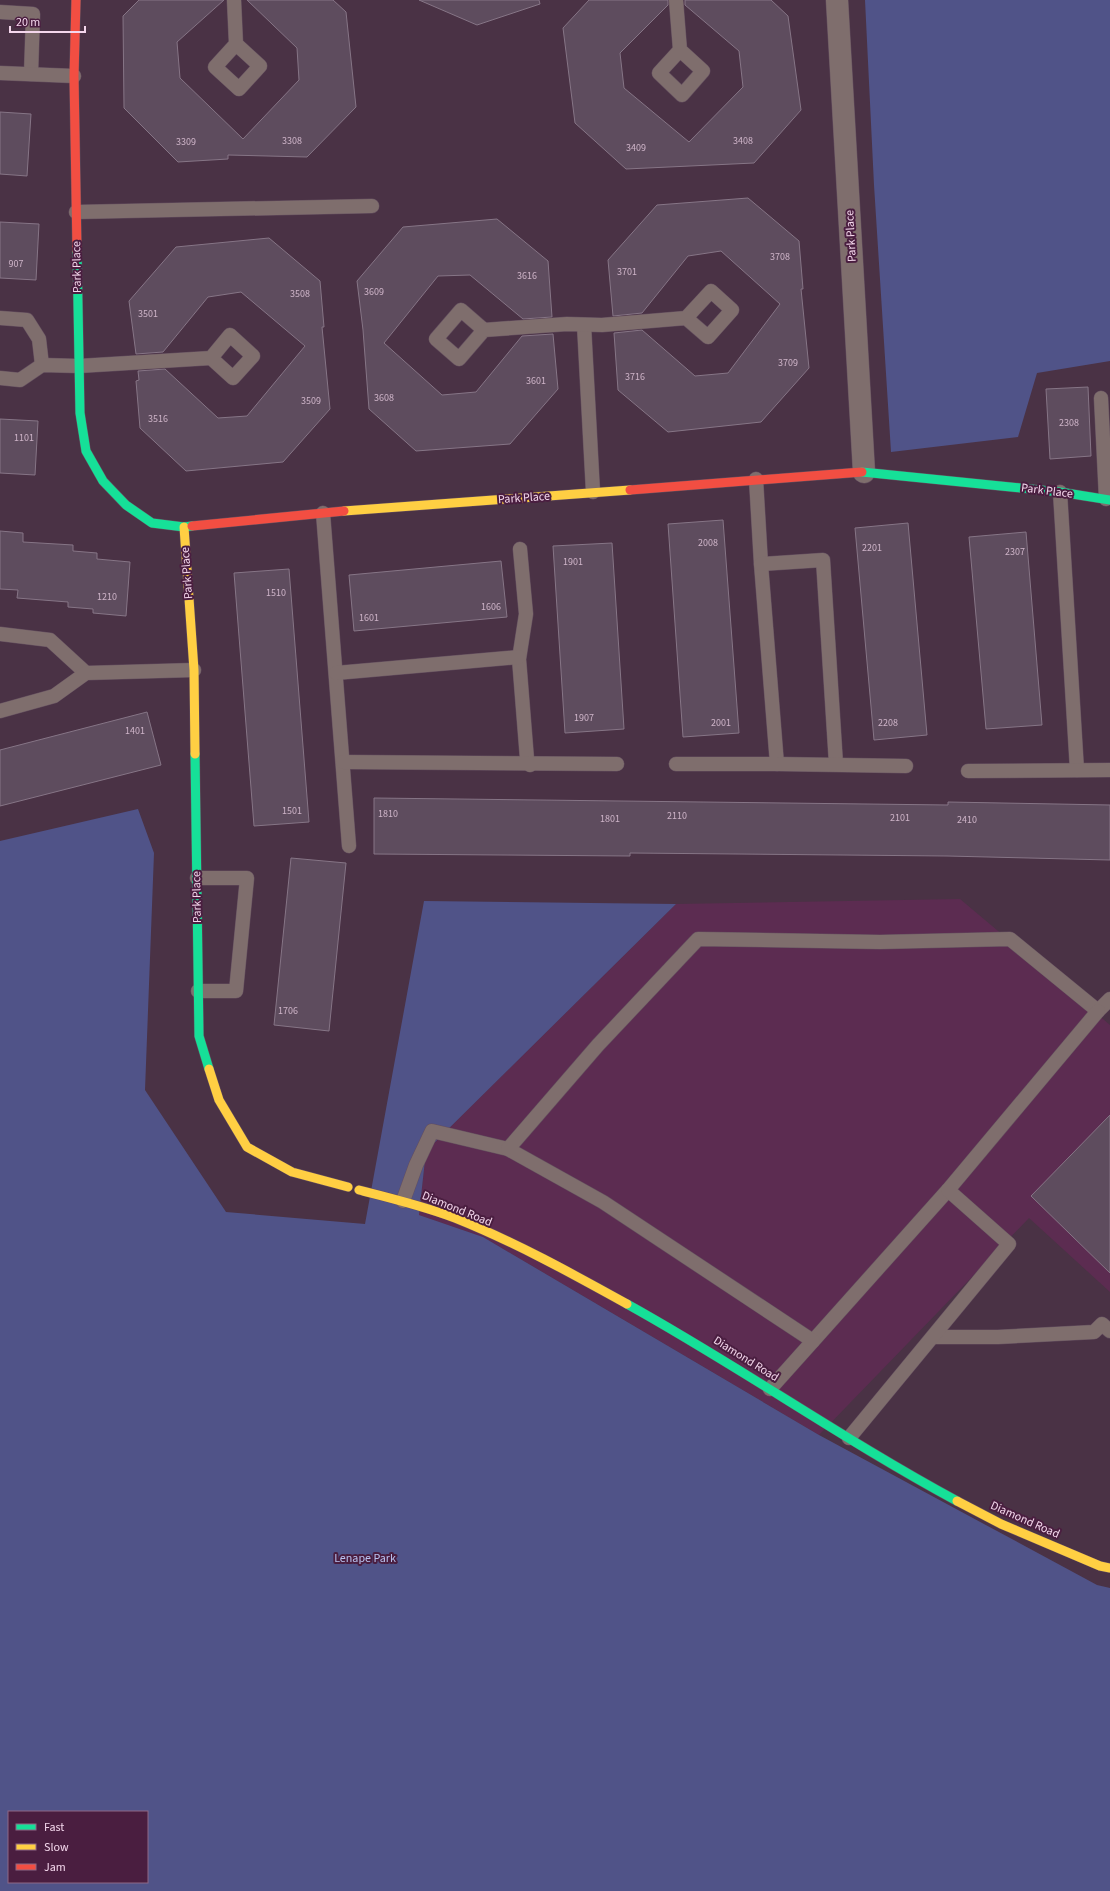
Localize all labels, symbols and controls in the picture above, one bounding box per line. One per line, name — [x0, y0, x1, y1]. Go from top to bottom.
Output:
scale bar — [10, 8, 85, 34]
text: 20 m — [16, 14, 40, 31]
house number: 3308 — [282, 134, 302, 148]
house number: 3408 — [733, 134, 753, 148]
house number: 3309 — [176, 135, 196, 149]
house number: 3409 — [626, 141, 646, 155]
street label: Park Place — [841, 210, 861, 262]
street label: Park Place — [68, 241, 86, 293]
house number: 3708 — [770, 250, 790, 264]
house number: 907 — [9, 257, 23, 271]
house number: 3701 — [617, 265, 637, 279]
house number: 3616 — [517, 269, 537, 283]
house number: 3609 — [364, 285, 384, 299]
house number: 3508 — [290, 287, 310, 301]
house number: 3501 — [138, 307, 158, 321]
house number: 3709 — [778, 356, 798, 370]
house number: 3716 — [625, 370, 645, 384]
house number: 3601 — [526, 374, 546, 388]
house number: 3608 — [374, 391, 394, 405]
house number: 3509 — [301, 394, 321, 408]
house number: 3516 — [148, 412, 168, 426]
house number: 2308 — [1059, 416, 1079, 430]
house number: 1101 — [14, 431, 34, 445]
street label: Park Place — [1020, 479, 1074, 503]
street label: Park Place — [498, 488, 551, 508]
house number: 2008 — [698, 536, 718, 550]
house number: 2201 — [862, 541, 882, 555]
house number: 2307 — [1005, 545, 1025, 559]
street label: Park Place — [177, 546, 197, 599]
house number: 1901 — [563, 555, 583, 569]
house number: 1510 — [266, 586, 286, 600]
house number: 1210 — [97, 590, 117, 604]
house number: 1606 — [481, 600, 501, 614]
house number: 1601 — [359, 611, 379, 625]
house number: 1907 — [574, 711, 594, 725]
house number: 2001 — [711, 716, 731, 730]
house number: 2208 — [878, 716, 898, 730]
house number: 1401 — [125, 724, 145, 738]
house number: 1501 — [282, 804, 302, 818]
house number: 1810 — [378, 807, 398, 821]
house number: 2110 — [667, 809, 687, 823]
house number: 2101 — [890, 811, 910, 825]
house number: 1801 — [600, 812, 620, 826]
house number: 2410 — [957, 813, 977, 827]
street label: Park Place — [188, 871, 206, 923]
house number: 1706 — [278, 1004, 298, 1018]
street label: Diamond Road — [419, 1187, 495, 1231]
street label: Diamond Road — [710, 1332, 782, 1386]
street label: Diamond Road — [988, 1497, 1062, 1543]
park label: Lenape Park — [334, 1550, 396, 1567]
legend — [8, 1811, 148, 1883]
text: Fast — [44, 1819, 64, 1836]
text: Slow — [44, 1839, 69, 1856]
text: Jam — [44, 1859, 66, 1876]

